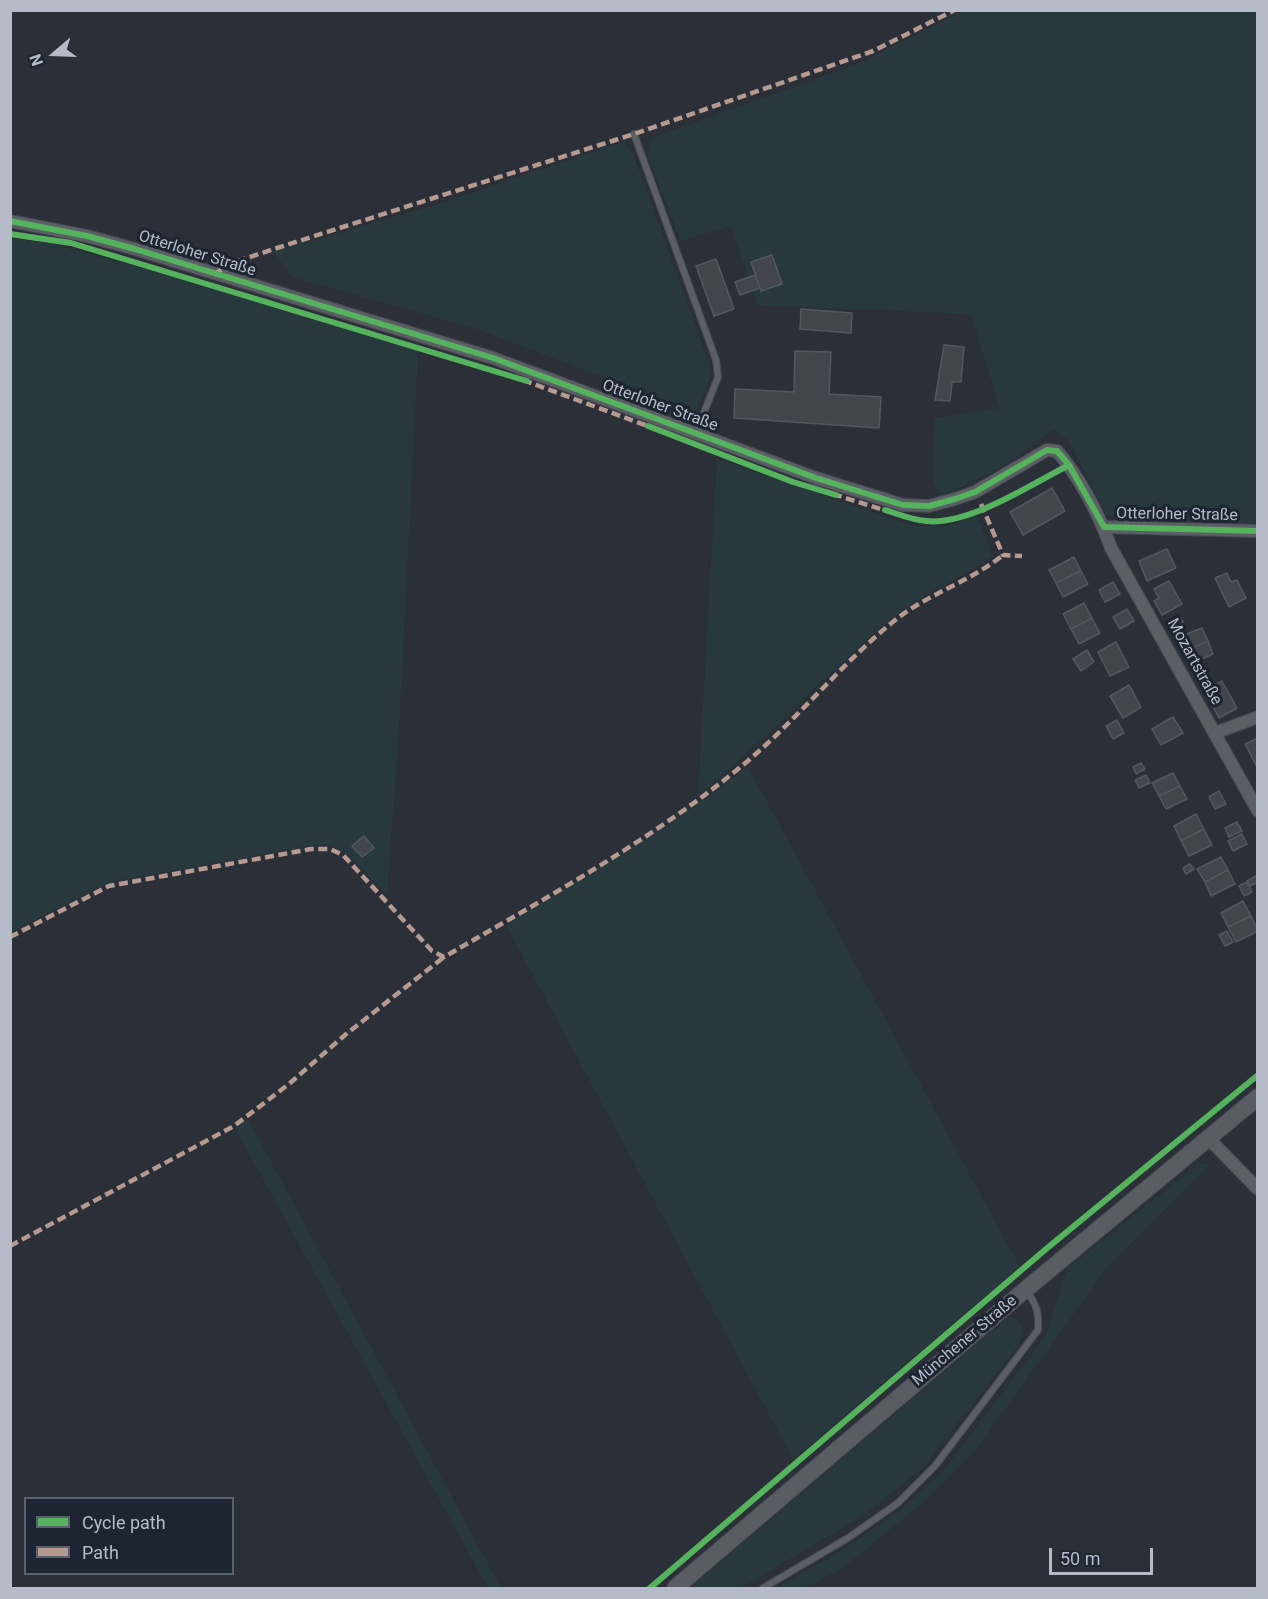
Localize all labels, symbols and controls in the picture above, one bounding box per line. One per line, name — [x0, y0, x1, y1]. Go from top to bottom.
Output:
north arrow — [24, 24, 84, 84]
text: N — [26, 52, 47, 68]
street label: Otterloher Straße — [136, 227, 258, 281]
street label: Otterloher Straße — [600, 376, 720, 436]
street label: Otterloher Straße — [1116, 504, 1238, 526]
street label: Mozartstraße — [1162, 615, 1226, 709]
street label: Münchener Straße — [909, 1292, 1021, 1390]
legend — [24, 1497, 234, 1575]
text: Cycle path — [82, 1512, 166, 1533]
scale bar — [1052, 1536, 1156, 1574]
text: Path — [82, 1542, 119, 1563]
text: 50 m — [1060, 1548, 1100, 1569]

